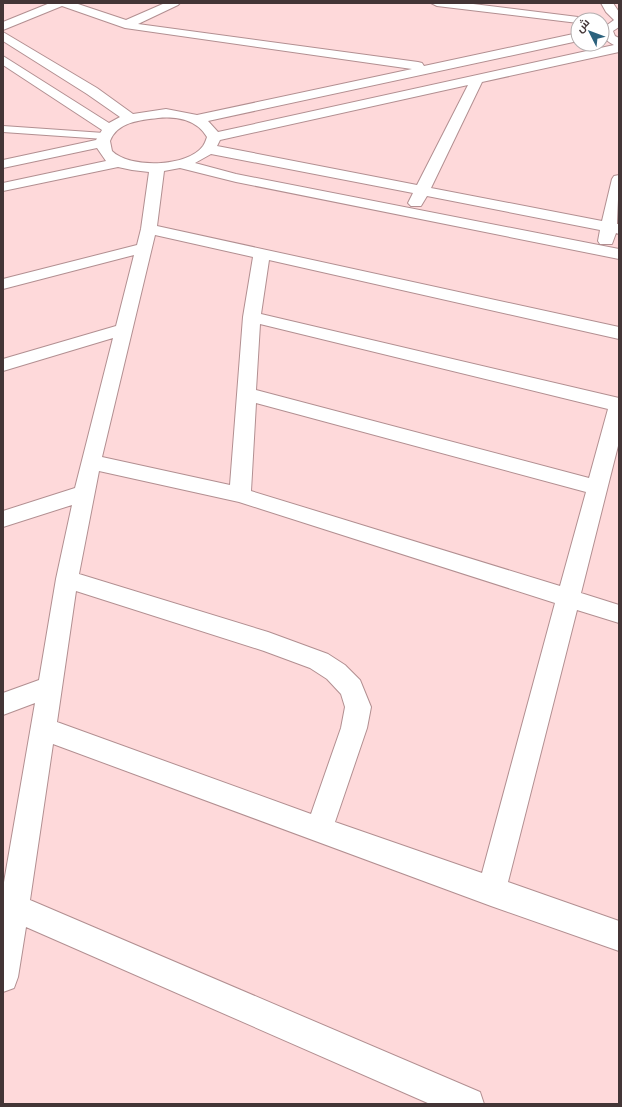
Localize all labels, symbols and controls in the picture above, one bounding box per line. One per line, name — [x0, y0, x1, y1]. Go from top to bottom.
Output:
north arrow — [570, 12, 610, 52]
text: ش — [572, 15, 593, 36]

